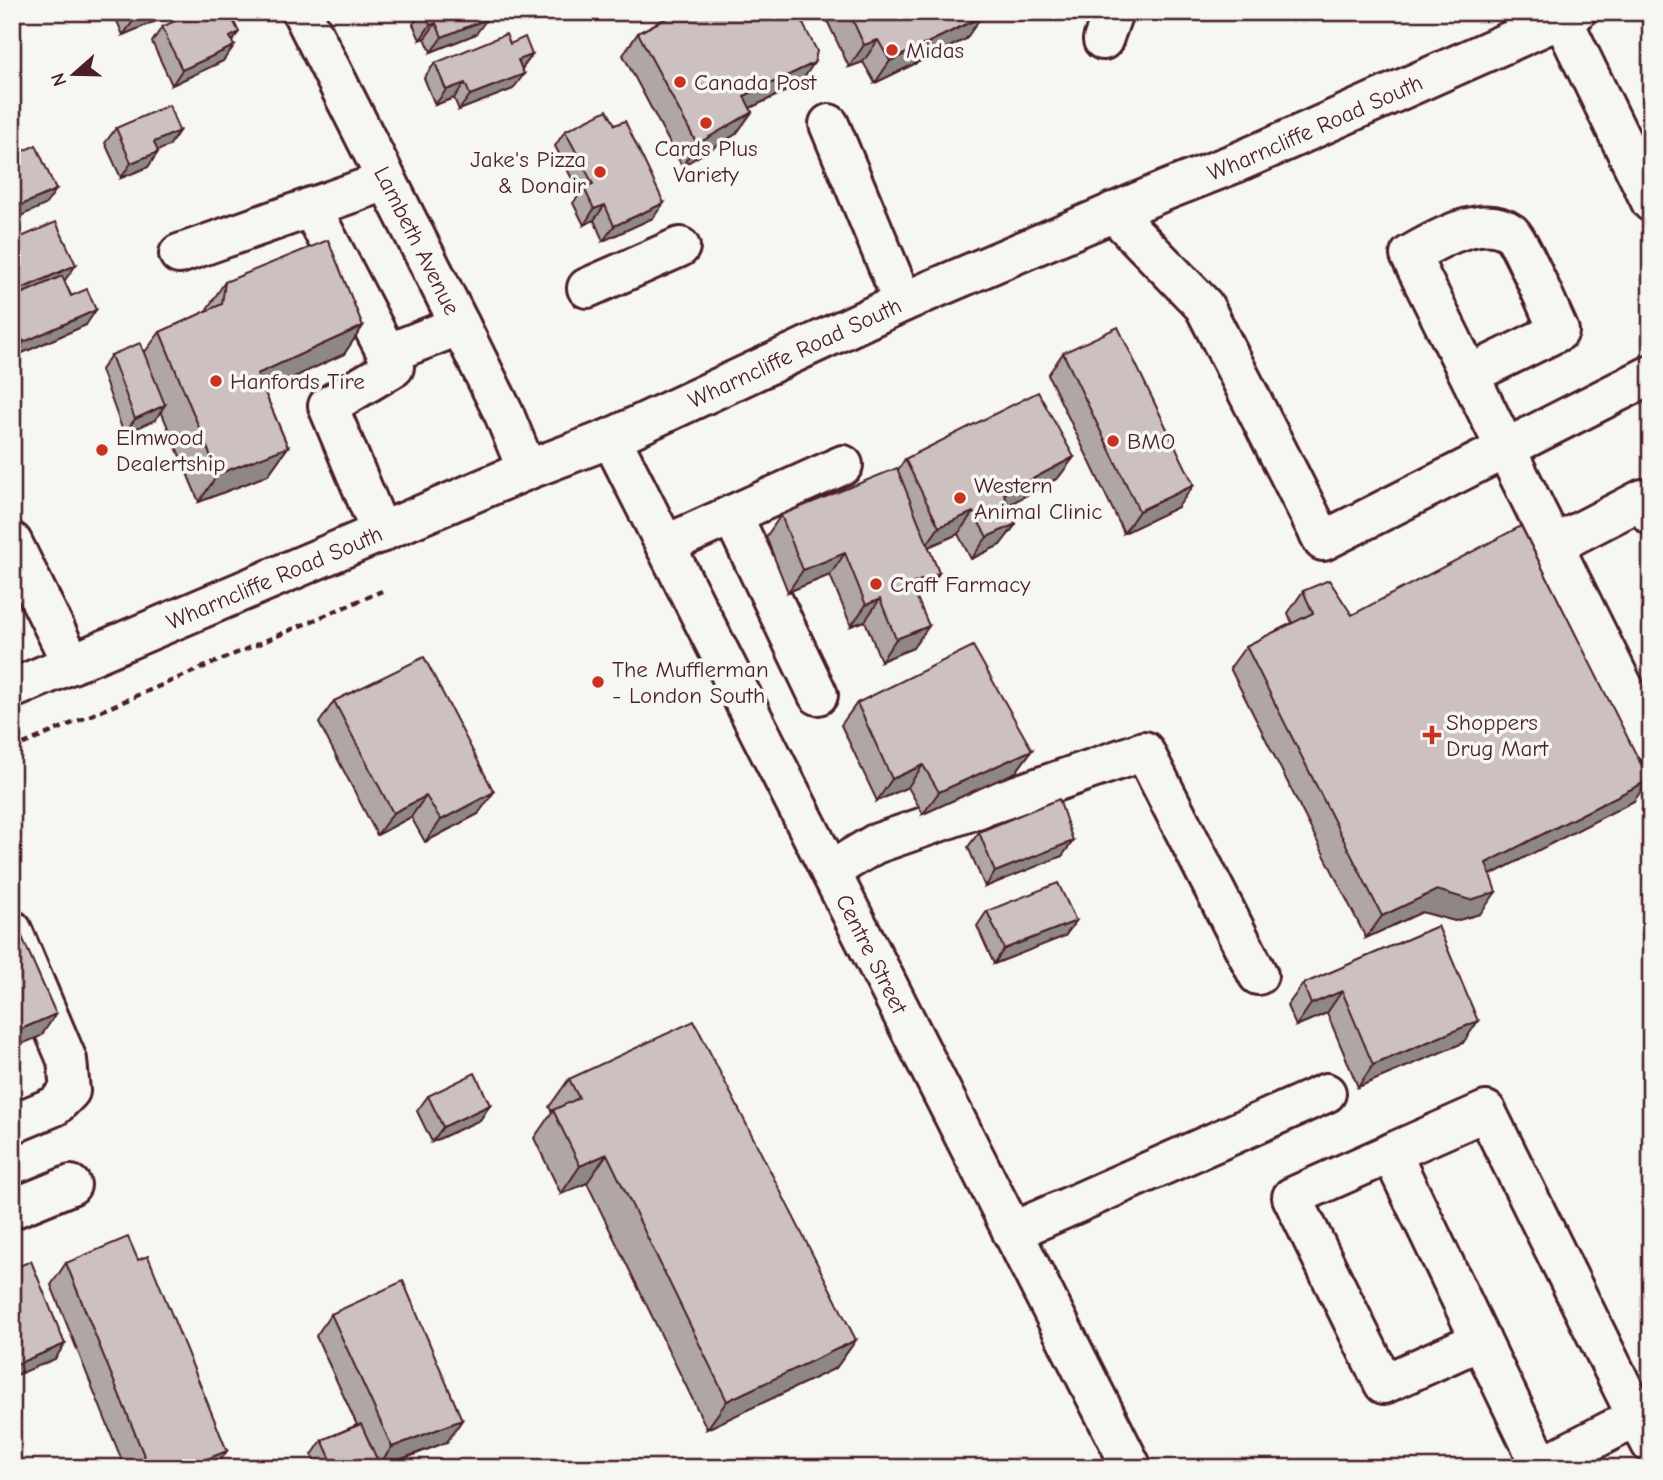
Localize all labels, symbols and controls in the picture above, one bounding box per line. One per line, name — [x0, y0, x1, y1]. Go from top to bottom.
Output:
place label: Midas — [906, 37, 964, 64]
north arrow — [38, 38, 108, 108]
marker: Midas — [884, 42, 900, 58]
street label: Wharncliffe Road South — [1204, 68, 1427, 186]
place label: Canada Post — [694, 69, 818, 96]
text: N — [47, 70, 71, 89]
marker: Canada Post — [672, 74, 688, 90]
marker: Cards Plus Variety — [698, 115, 714, 131]
place label: Cards Plus Variety — [654, 135, 758, 188]
place label: Jake's Pizza & Donair — [470, 146, 587, 199]
street label: Lambeth Avenue — [369, 162, 466, 319]
marker: Jake's Pizza & Donair — [592, 164, 608, 180]
street label: Wharncliffe Road South — [684, 291, 905, 414]
place label: Hanfords Tire — [230, 368, 365, 395]
marker: Hanfords Tire — [208, 373, 224, 389]
place label: Elmwood Dealertship — [116, 424, 225, 477]
place label: BMO — [1127, 428, 1175, 455]
marker: BMO — [1105, 433, 1121, 449]
marker: Elmwood Dealertship — [94, 442, 110, 458]
place label: Western Animal Clinic — [974, 472, 1102, 525]
marker: Western Animal Clinic — [952, 490, 968, 506]
street label: Wharncliffe Road South — [162, 520, 386, 635]
place label: Craft Farmacy — [890, 571, 1031, 598]
marker: Craft Farmacy — [868, 576, 884, 592]
place label: The Mufflerman - London South — [612, 656, 769, 709]
marker: The Mufflerman - London South — [590, 674, 606, 690]
place label: Shoppers Drug Mart — [1446, 709, 1549, 762]
marker: Shoppers Drug Mart — [1424, 727, 1440, 743]
street label: Centre Street — [830, 889, 914, 1019]

